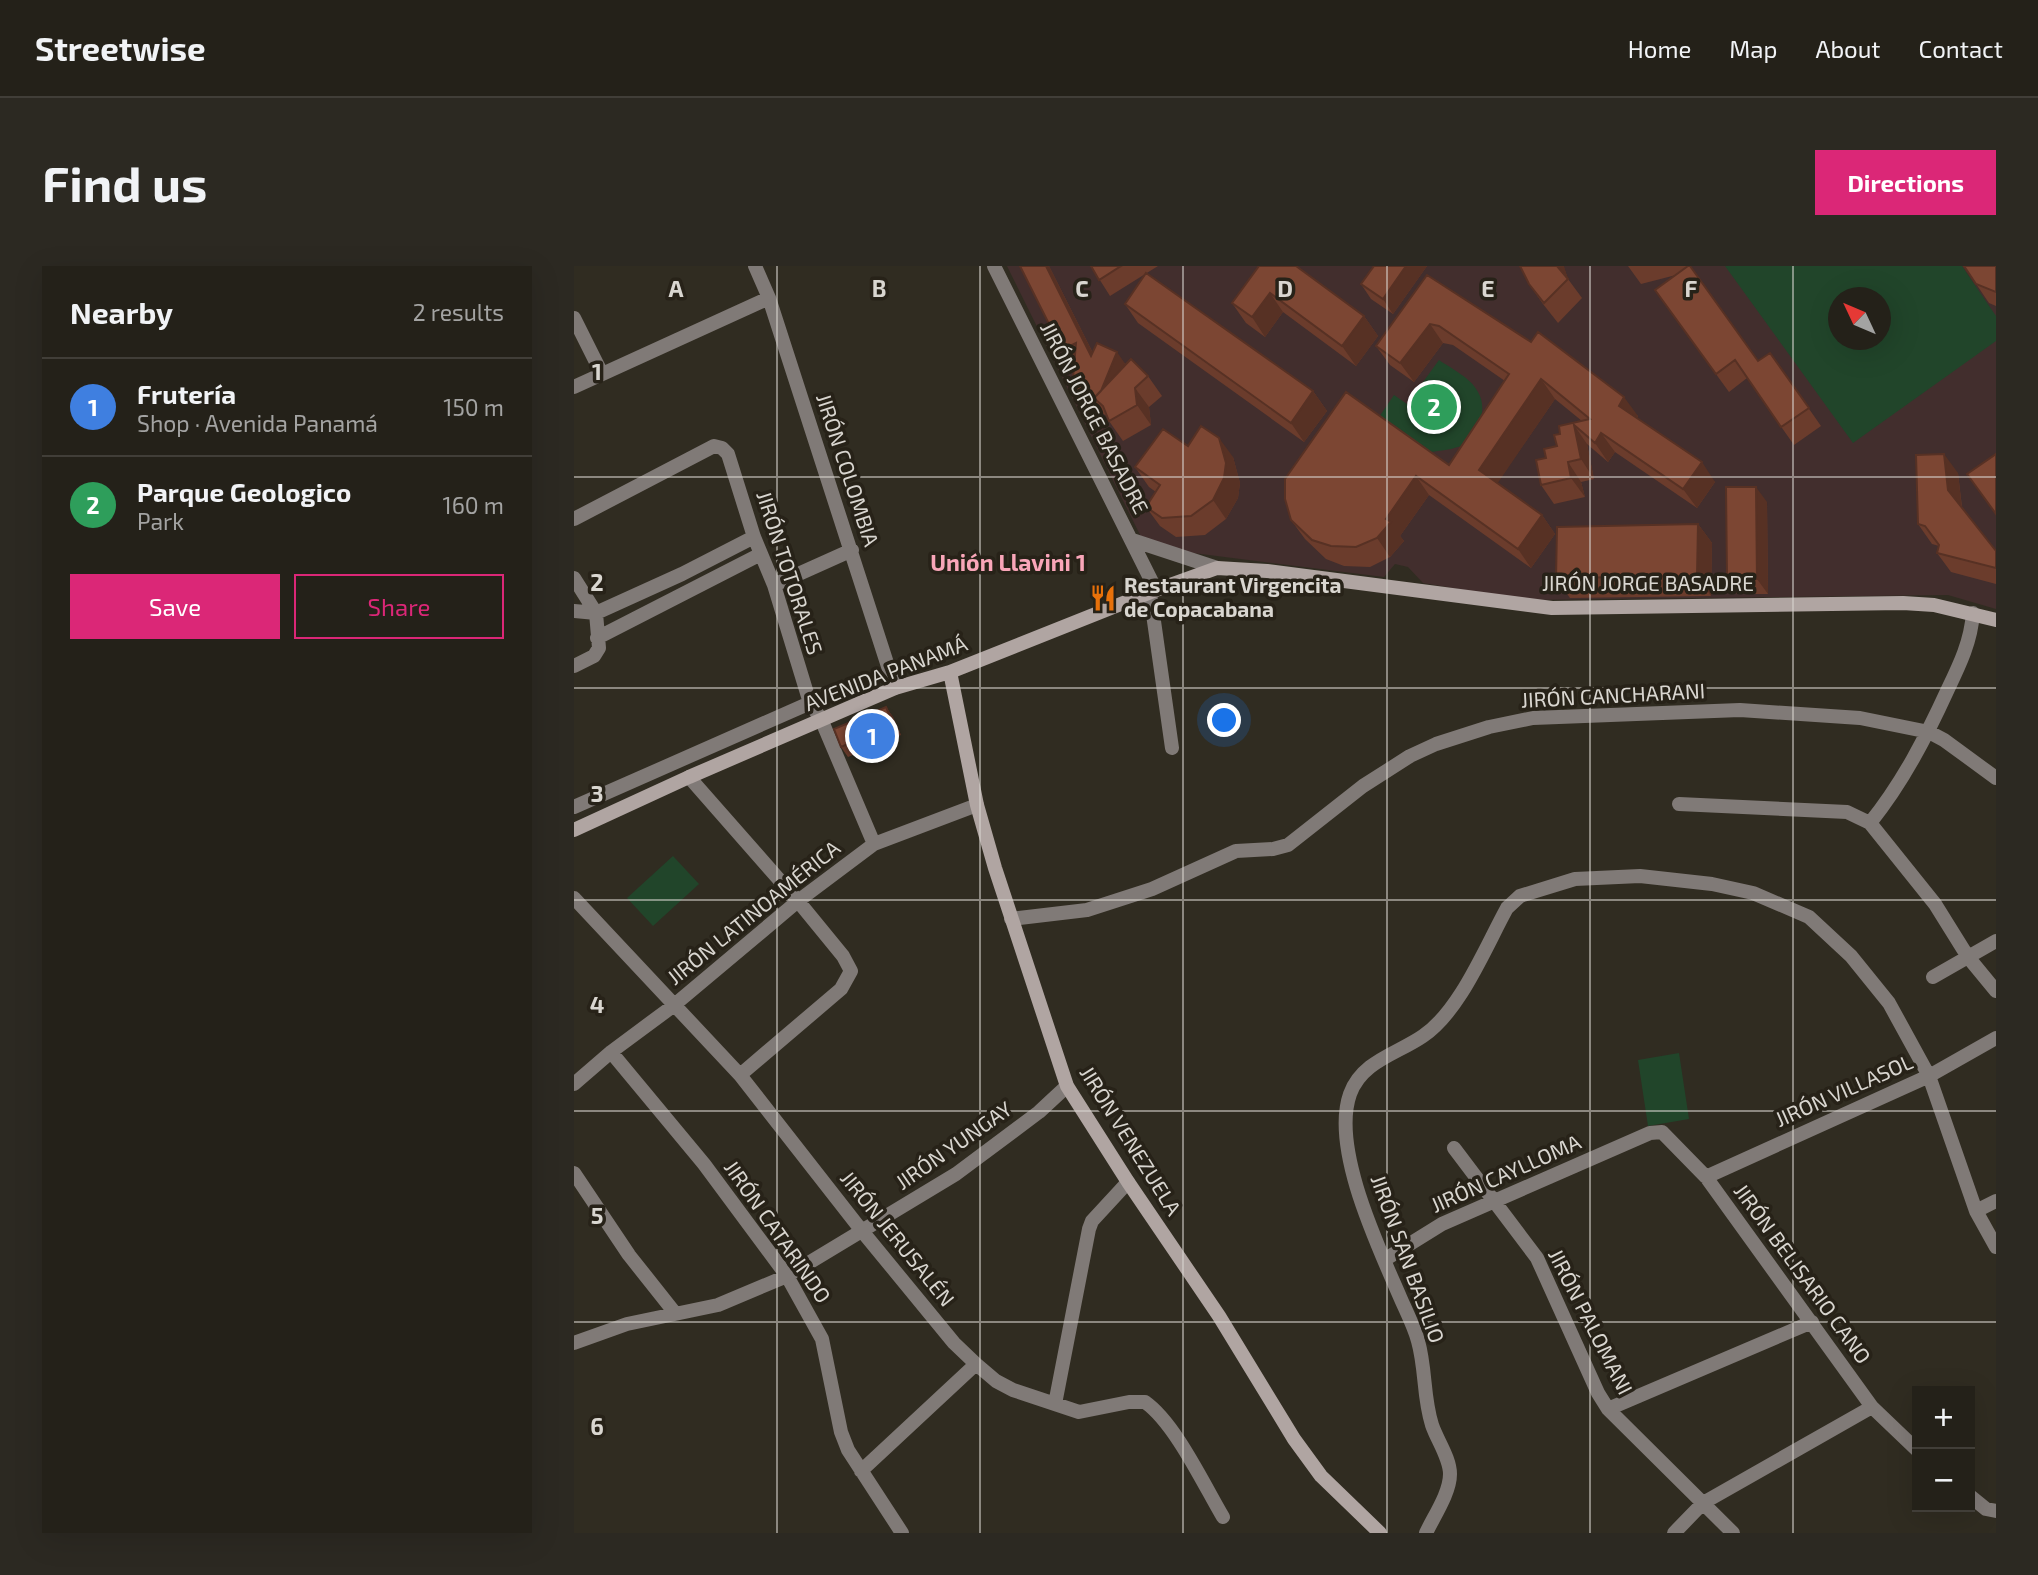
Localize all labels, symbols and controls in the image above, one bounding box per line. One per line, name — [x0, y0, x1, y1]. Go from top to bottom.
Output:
text: Streetwise — [35, 28, 206, 68]
text: Home — [1628, 34, 1691, 63]
text: Map — [1729, 34, 1777, 63]
text: About — [1815, 34, 1881, 63]
text: Contact — [1919, 34, 2003, 63]
button: Directions — [1815, 150, 1996, 215]
text: Find us — [42, 153, 207, 212]
text: A — [668, 274, 684, 302]
text: B — [872, 274, 886, 302]
text: C — [1075, 274, 1089, 302]
text: D — [1277, 274, 1293, 302]
text: E — [1481, 274, 1495, 302]
text: F — [1685, 274, 1698, 302]
north arrow — [1828, 287, 1891, 350]
text: Nearby — [70, 294, 173, 330]
text: 2 results — [413, 298, 504, 326]
street label: JIRÓN JORGE BASADRE — [1036, 317, 1155, 517]
text: 1 — [592, 357, 602, 385]
text: Frutería — [137, 378, 236, 409]
pin: 2 — [1411, 381, 1457, 433]
street label: JIRÓN COLOMBIA — [812, 390, 885, 549]
text: 1 — [88, 393, 98, 421]
text: 150 m — [443, 393, 504, 421]
text: Shop · Avenida Panamá — [137, 409, 378, 437]
text: Parque Geologico — [137, 476, 351, 507]
street label: JIRÓN TOTORALES — [752, 488, 829, 658]
text: 2 — [86, 491, 100, 519]
text: 160 m — [443, 491, 504, 519]
text: Park — [137, 507, 184, 535]
district label: Unión Llavini 1 — [930, 548, 1086, 576]
text: 2 — [590, 568, 604, 596]
street label: JIRÓN JORGE BASADRE — [1542, 570, 1754, 595]
place label: Restaurant Virgencita de Copacabana — [1124, 572, 1341, 621]
button: Save — [70, 574, 280, 639]
button: Share — [294, 574, 504, 639]
restaurant icon: Restaurant Virgencita de Copacabana — [1088, 583, 1118, 613]
street label: AVENIDA PANAMÁ — [801, 630, 970, 715]
street label: JIRÓN CANCHARANI — [1520, 677, 1706, 712]
your location — [1207, 703, 1241, 737]
pin: 1 — [849, 710, 895, 762]
text: 3 — [590, 779, 604, 807]
street label: JIRÓN LATINOAMÉRICA — [662, 834, 844, 989]
text: 4 — [590, 990, 604, 1018]
street label: JIRÓN VILLASOL — [1771, 1048, 1916, 1131]
street label: JIRÓN VENEZUELA — [1075, 1061, 1187, 1219]
street label: JIRÓN YUNGAY — [890, 1095, 1016, 1194]
street label: JIRÓN CAYLLOMA — [1426, 1128, 1584, 1217]
street label: JIRÓN CATARINDO — [720, 1155, 837, 1307]
street label: JIRÓN JERUSALÉN — [836, 1165, 960, 1311]
street label: JIRÓN SAN BASILIO — [1366, 1171, 1450, 1346]
street label: JIRÓN BELISARIO CANO — [1730, 1178, 1877, 1368]
text: 5 — [591, 1201, 603, 1229]
street label: JIRÓN PALOMANI — [1544, 1244, 1639, 1398]
map controls — [1912, 1386, 1975, 1512]
button: + — [1912, 1386, 1975, 1449]
text: 6 — [590, 1412, 604, 1440]
button: − — [1912, 1449, 1975, 1512]

